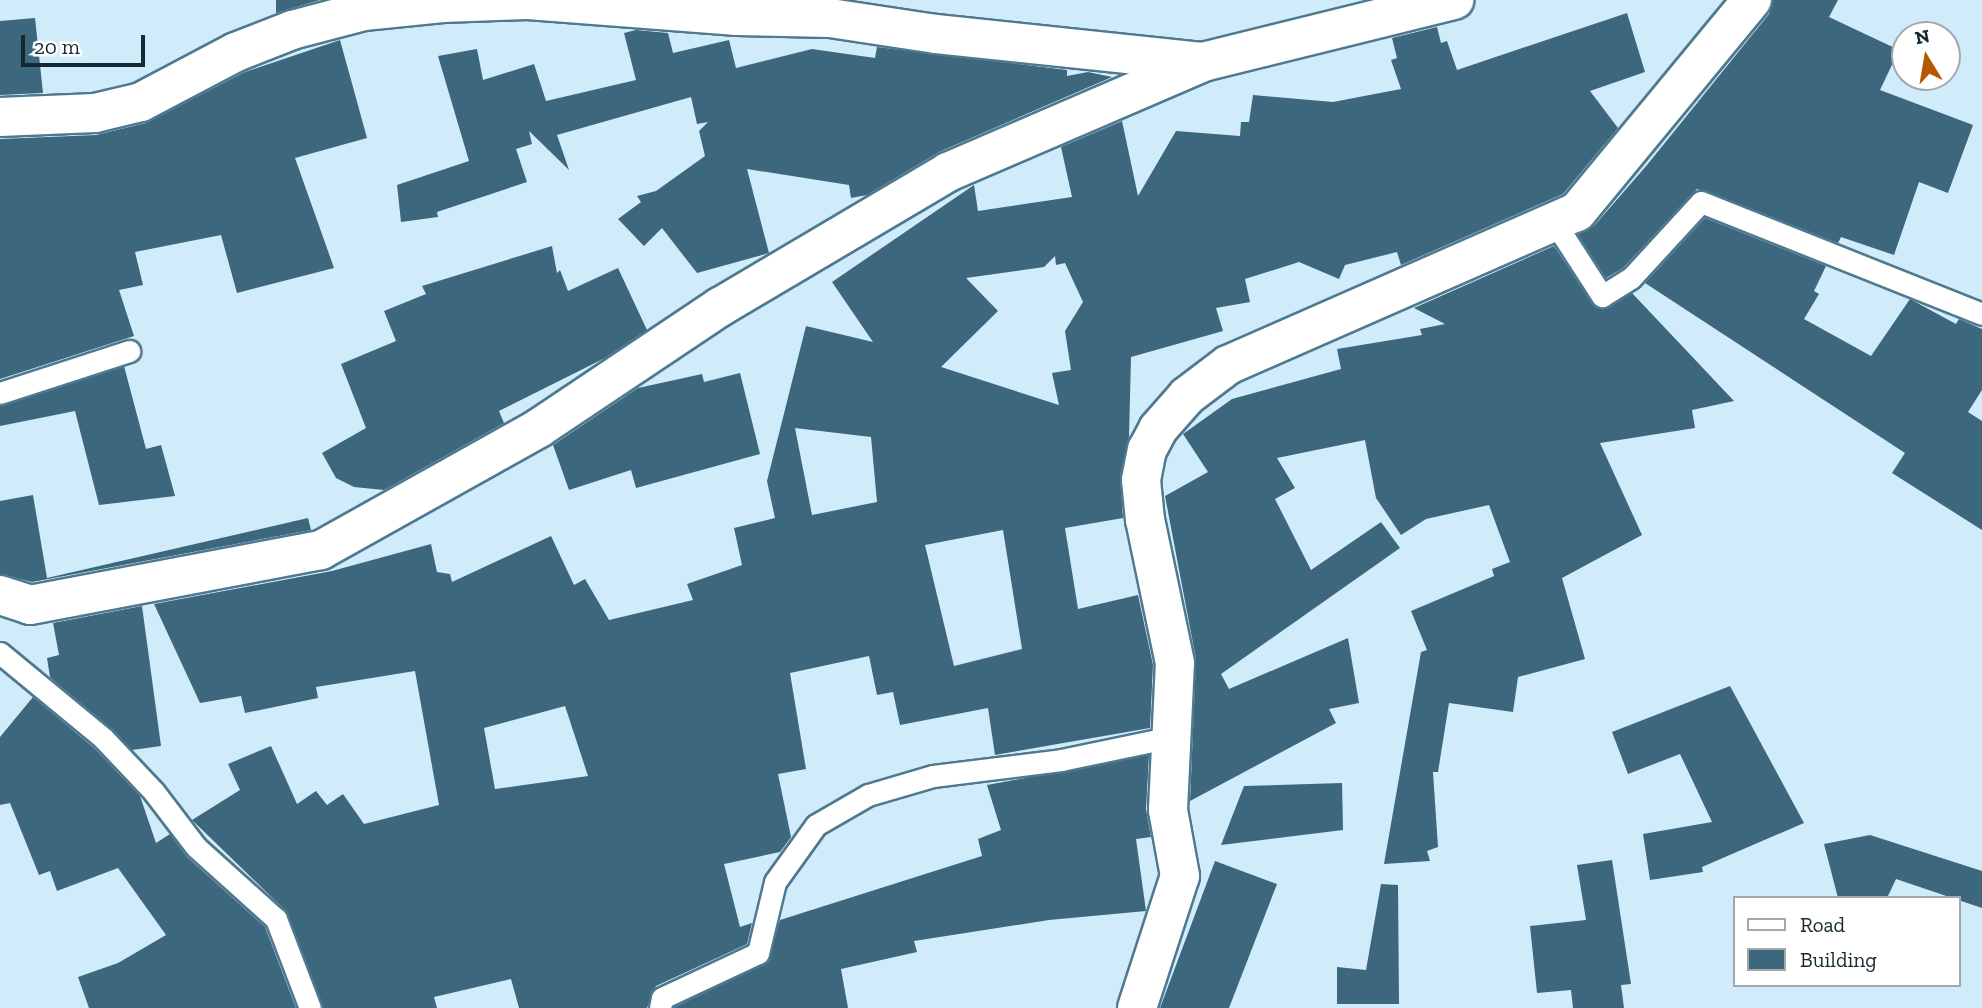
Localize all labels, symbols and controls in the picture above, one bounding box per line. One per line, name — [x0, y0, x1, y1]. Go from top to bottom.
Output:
scale bar — [24, 21, 149, 65]
north arrow — [1891, 21, 1961, 91]
text: N — [1913, 24, 1932, 50]
text: 20 m — [34, 34, 80, 59]
legend — [1734, 896, 1961, 987]
text: Road — [1800, 912, 1845, 937]
text: Building — [1800, 947, 1877, 972]

